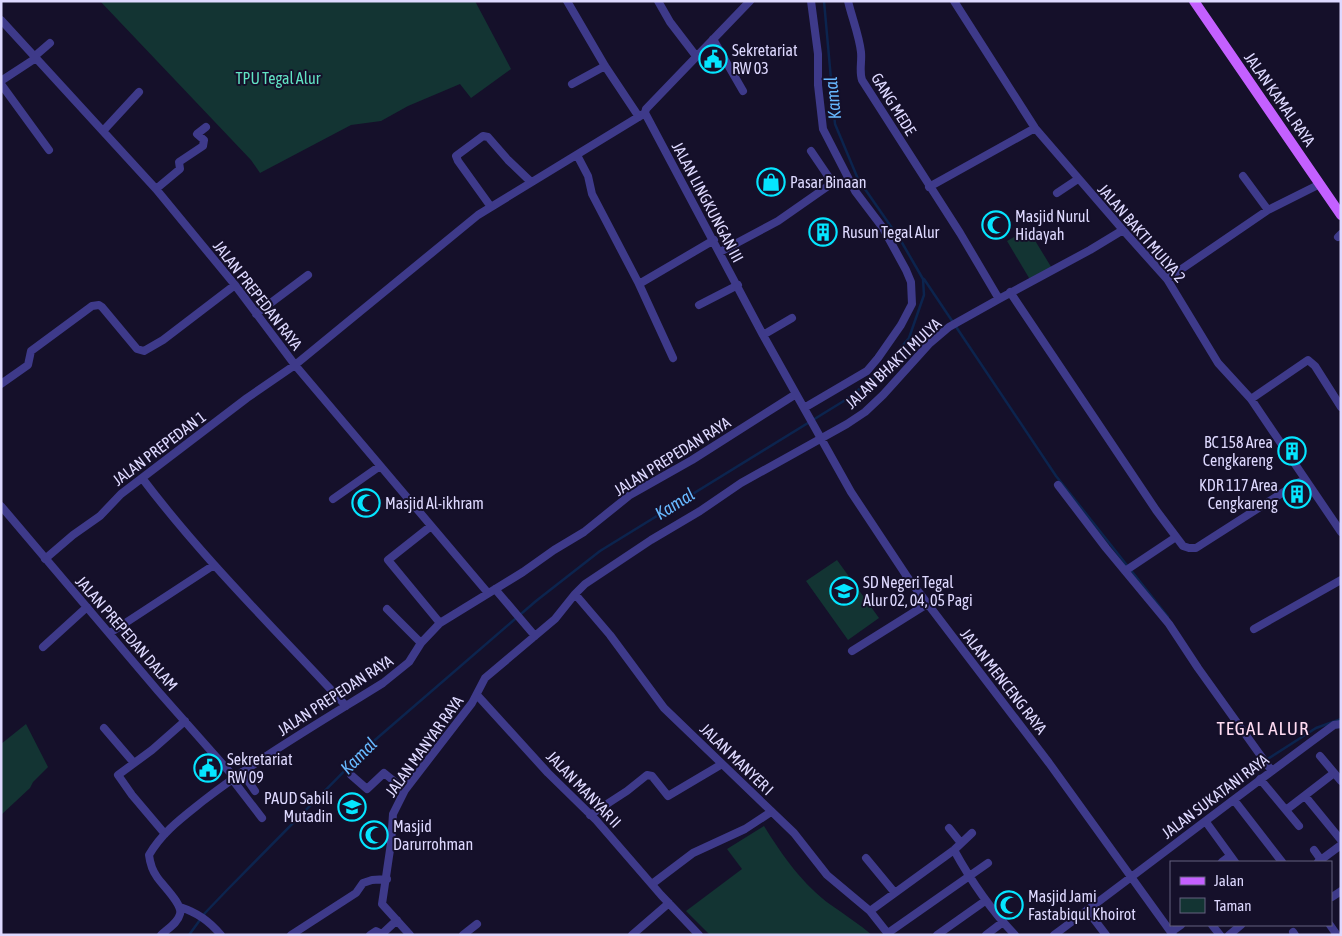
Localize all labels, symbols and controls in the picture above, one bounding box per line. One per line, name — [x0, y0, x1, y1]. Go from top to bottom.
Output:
place label: Sekretariat RW 03 — [732, 41, 798, 77]
public building icon: Sekretariat RW 03 — [698, 44, 728, 74]
street label: JALAN KAMAL RAYA — [1241, 49, 1319, 150]
park label: TPU Tegal Alur — [236, 69, 321, 88]
street label: GANG MEDE — [868, 70, 920, 138]
water label: Kamal — [820, 76, 845, 121]
street label: JALAN LINGKUNGAN III — [669, 139, 747, 265]
shop icon: Pasar Binaan — [756, 167, 786, 197]
place label: Pasar Binaan — [790, 173, 867, 191]
street label: JALAN BAKTI MULYA 2 — [1094, 180, 1190, 286]
place label: Masjid Nurul Hidayah — [1015, 207, 1091, 244]
mosque icon: Masjid Nurul Hidayah — [981, 210, 1011, 240]
building icon: Rusun Tegal Alur — [808, 217, 838, 247]
place label: Rusun Tegal Alur — [842, 223, 940, 242]
street label: JALAN PREPEDAN RAYA — [210, 237, 306, 353]
street label: JALAN BHAKTI MULYA — [842, 314, 945, 412]
street label: JALAN PREPEDAN 1 — [109, 407, 209, 489]
street label: JALAN PREPEDAN RAYA — [611, 413, 734, 499]
place label: BC 158 Area Cengkareng — [1203, 433, 1273, 470]
building icon: BC 158 Area Cengkareng — [1277, 436, 1307, 466]
place label: KDR 117 Area Cengkareng — [1199, 476, 1278, 513]
building icon: KDR 117 Area Cengkareng — [1282, 479, 1312, 509]
water label: Kamal — [651, 483, 699, 524]
mosque icon: Masjid Al-ikhram — [351, 488, 381, 518]
place label: Masjid Al-ikhram — [385, 494, 484, 513]
street label: JALAN PREPEDAN DALAM — [72, 572, 182, 694]
place label: SD Negeri Tegal Alur 02, 04, 05 Pagi — [863, 573, 973, 610]
school or university icon: SD Negeri Tegal Alur 02, 04, 05 Pagi — [829, 576, 859, 606]
street label: JALAN MENCENG RAYA — [957, 625, 1051, 737]
street label: JALAN PREPEDAN RAYA — [274, 651, 396, 739]
street label: JALAN MANYAR RAYA — [381, 692, 467, 800]
district label: TEGAL ALUR — [1216, 717, 1310, 739]
street label: JALAN MANYER I — [697, 720, 777, 798]
water label: Kamal — [336, 733, 381, 778]
street label: JALAN MANYAR II — [543, 747, 625, 831]
place label: Sekretariat RW 09 — [227, 750, 293, 786]
street label: JALAN SUKATANI RAYA — [1158, 750, 1272, 842]
public building icon: Sekretariat RW 09 — [193, 753, 223, 783]
place label: PAUD Sabili Mutadin — [264, 789, 333, 825]
school or university icon: PAUD Sabili Mutadin — [337, 792, 367, 822]
place label: Masjid Darurrohman — [393, 817, 473, 853]
mosque icon: Masjid Darurrohman — [359, 820, 389, 850]
legend — [1170, 861, 1332, 926]
text: Jalan — [1214, 872, 1244, 889]
place label: Masjid Jami Fastabiqul Khoirot — [1028, 887, 1136, 924]
mosque icon: Masjid Jami Fastabiqul Khoirot — [994, 890, 1024, 920]
text: Taman — [1214, 897, 1252, 914]

